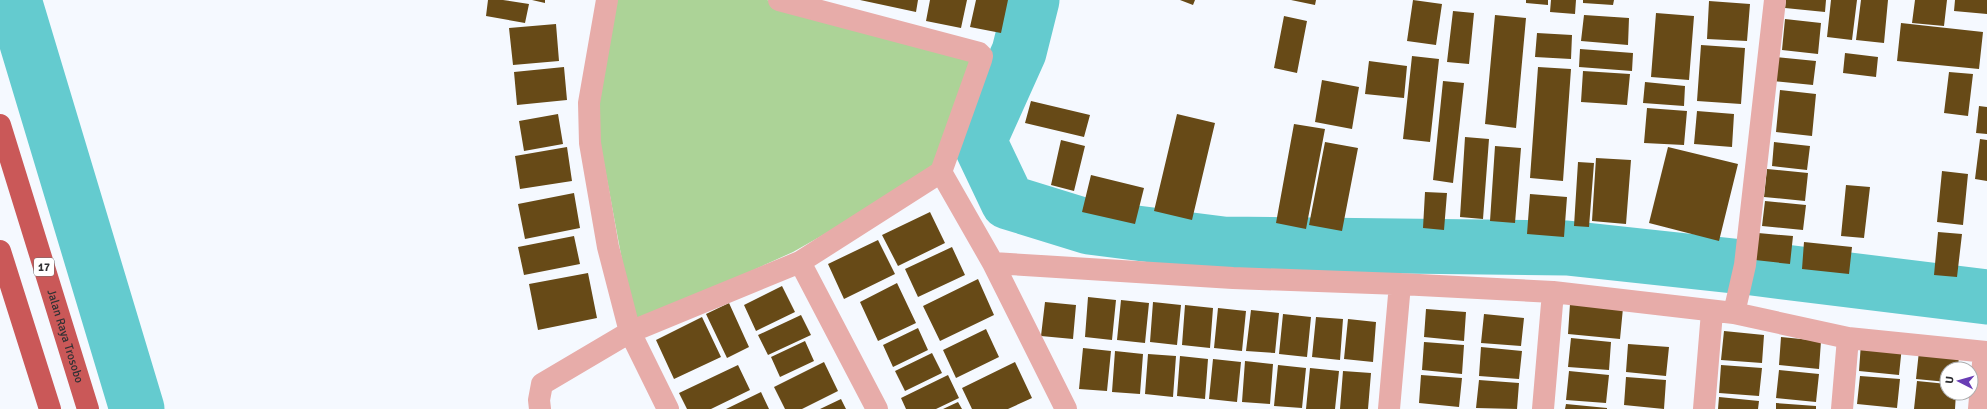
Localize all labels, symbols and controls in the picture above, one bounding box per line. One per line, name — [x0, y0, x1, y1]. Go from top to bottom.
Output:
road number: 17 — [34, 258, 54, 276]
street label: Jalan Raya Trosobo — [44, 287, 87, 385]
north arrow — [1939, 361, 1979, 401]
text: U — [1943, 376, 1956, 384]

